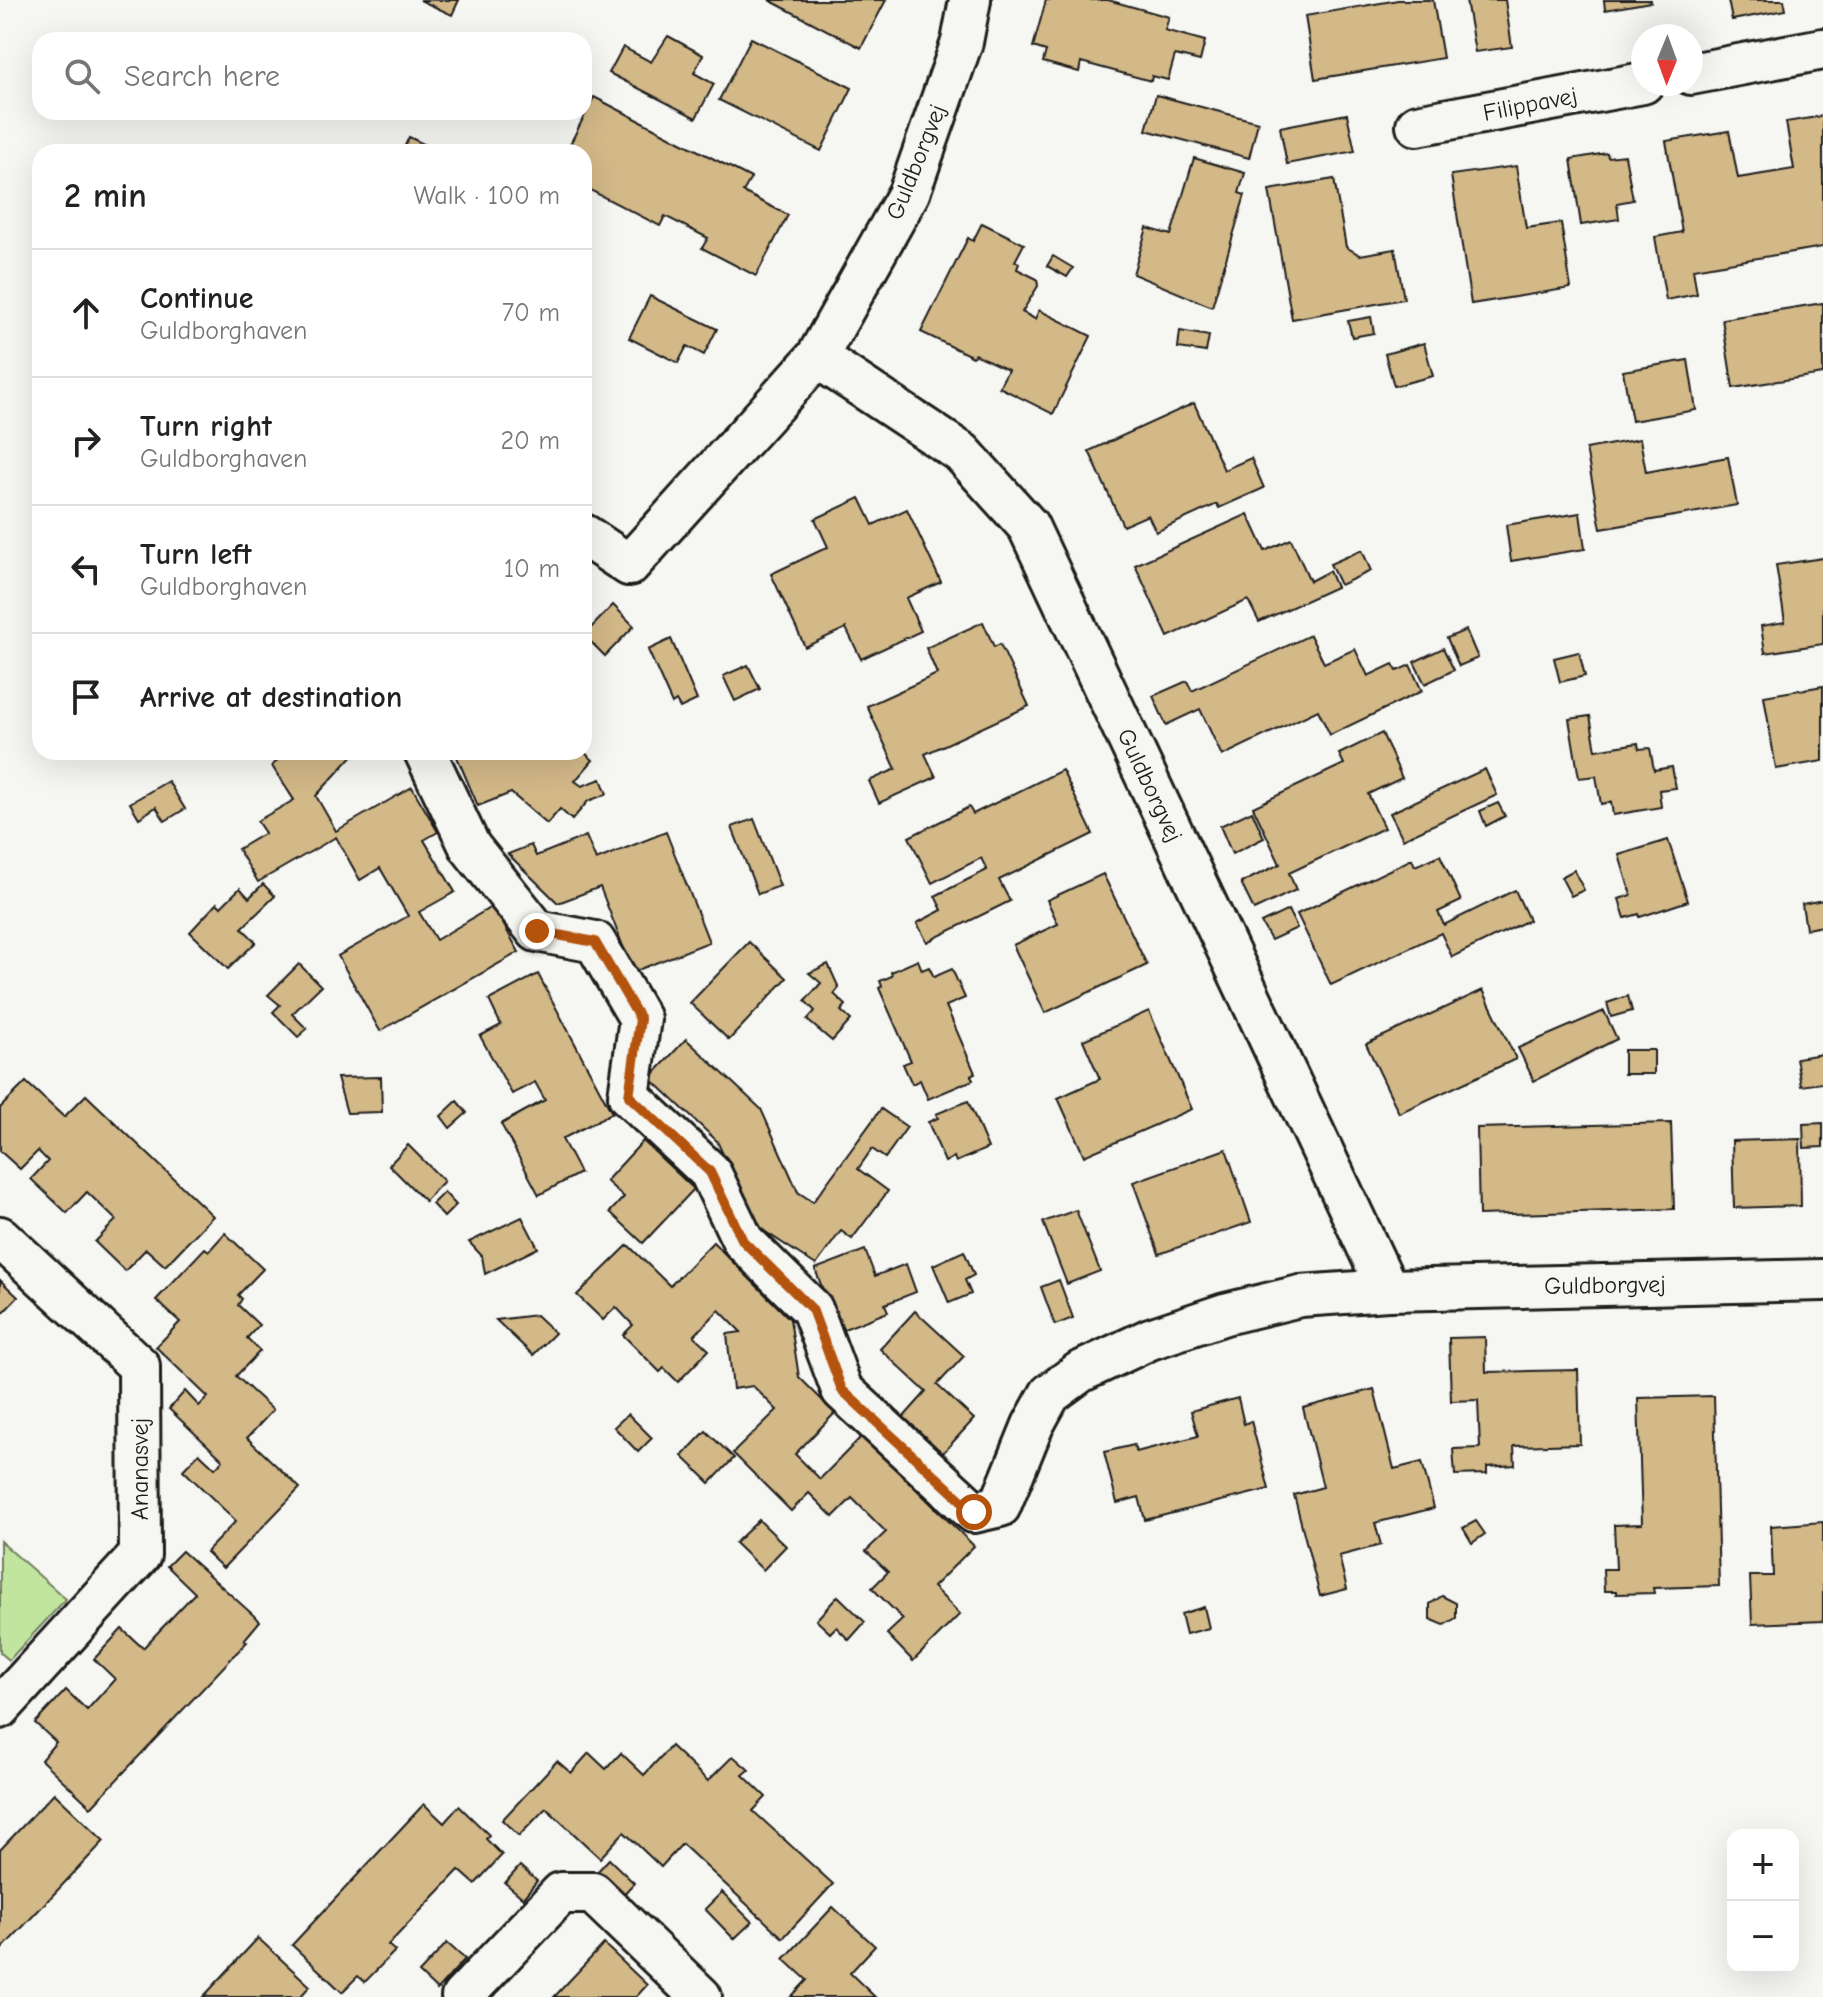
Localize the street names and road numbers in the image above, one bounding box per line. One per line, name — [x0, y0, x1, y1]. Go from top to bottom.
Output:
street label: Filippavej — [1481, 81, 1579, 127]
street label: Guldborgvej — [880, 100, 952, 224]
street label: Guldborgvej — [1112, 724, 1188, 846]
street label: Guldborgvej — [1544, 1270, 1666, 1300]
street label: Ananasvej — [126, 1418, 154, 1520]

